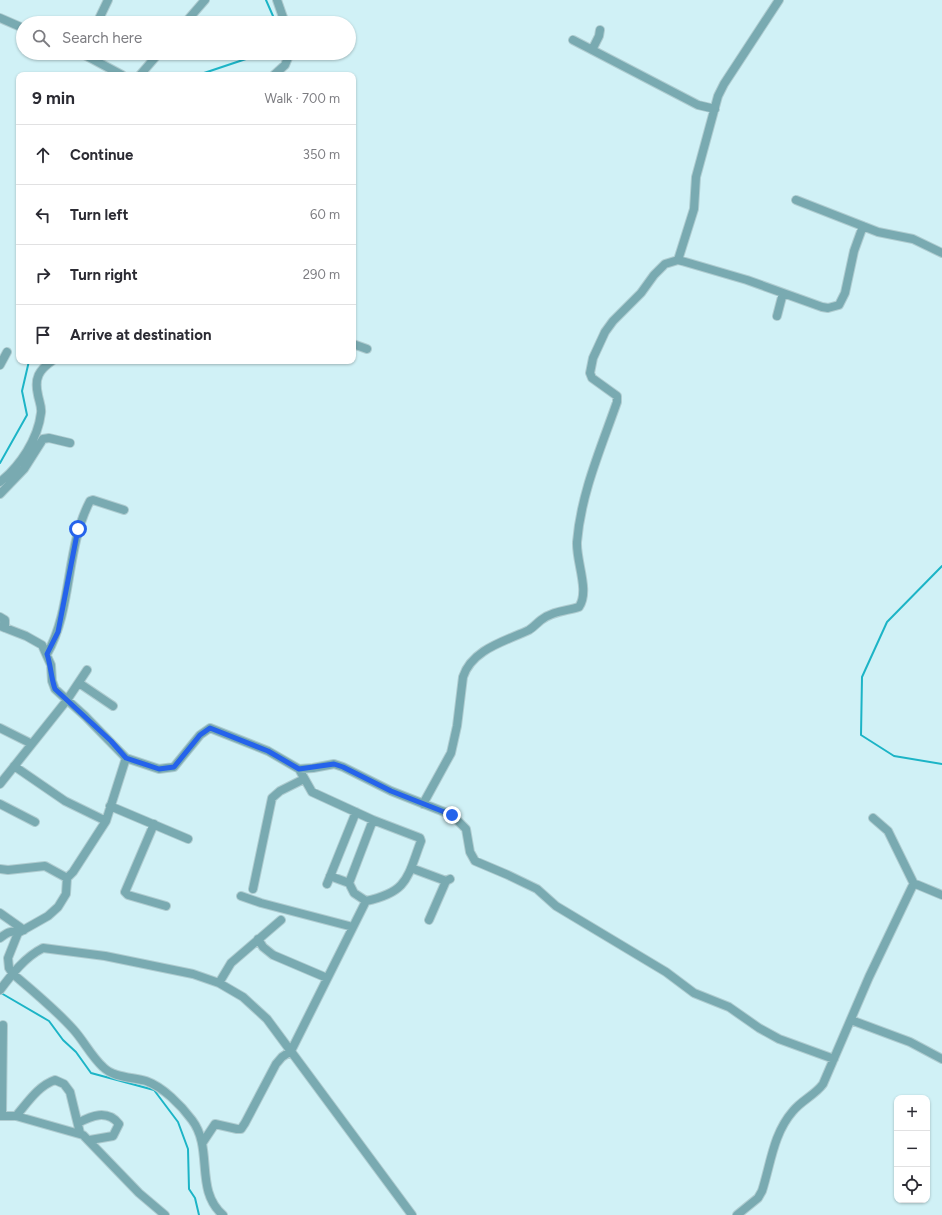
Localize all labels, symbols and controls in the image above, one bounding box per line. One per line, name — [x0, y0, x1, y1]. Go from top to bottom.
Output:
search box — [16, 16, 356, 60]
icon: search — [30, 27, 52, 49]
text: Search here — [62, 29, 142, 47]
text: 9 min — [32, 88, 75, 108]
text: Walk · 700 m — [265, 91, 340, 106]
icon: ahead — [32, 144, 54, 166]
text: Continue — [70, 146, 133, 164]
text: 350 m — [303, 147, 340, 162]
icon: left — [32, 204, 54, 226]
text: Turn left — [70, 206, 128, 224]
text: 60 m — [310, 207, 340, 222]
icon: right — [32, 264, 54, 286]
text: Turn right — [70, 266, 138, 284]
text: 290 m — [303, 267, 340, 282]
icon: arrive — [32, 324, 54, 346]
text: Arrive at destination — [70, 326, 211, 344]
route start — [69, 520, 87, 538]
route end — [443, 806, 461, 824]
map controls — [894, 1095, 930, 1203]
button: + — [894, 1095, 930, 1131]
button: − — [894, 1131, 930, 1167]
button: locate — [894, 1167, 930, 1203]

